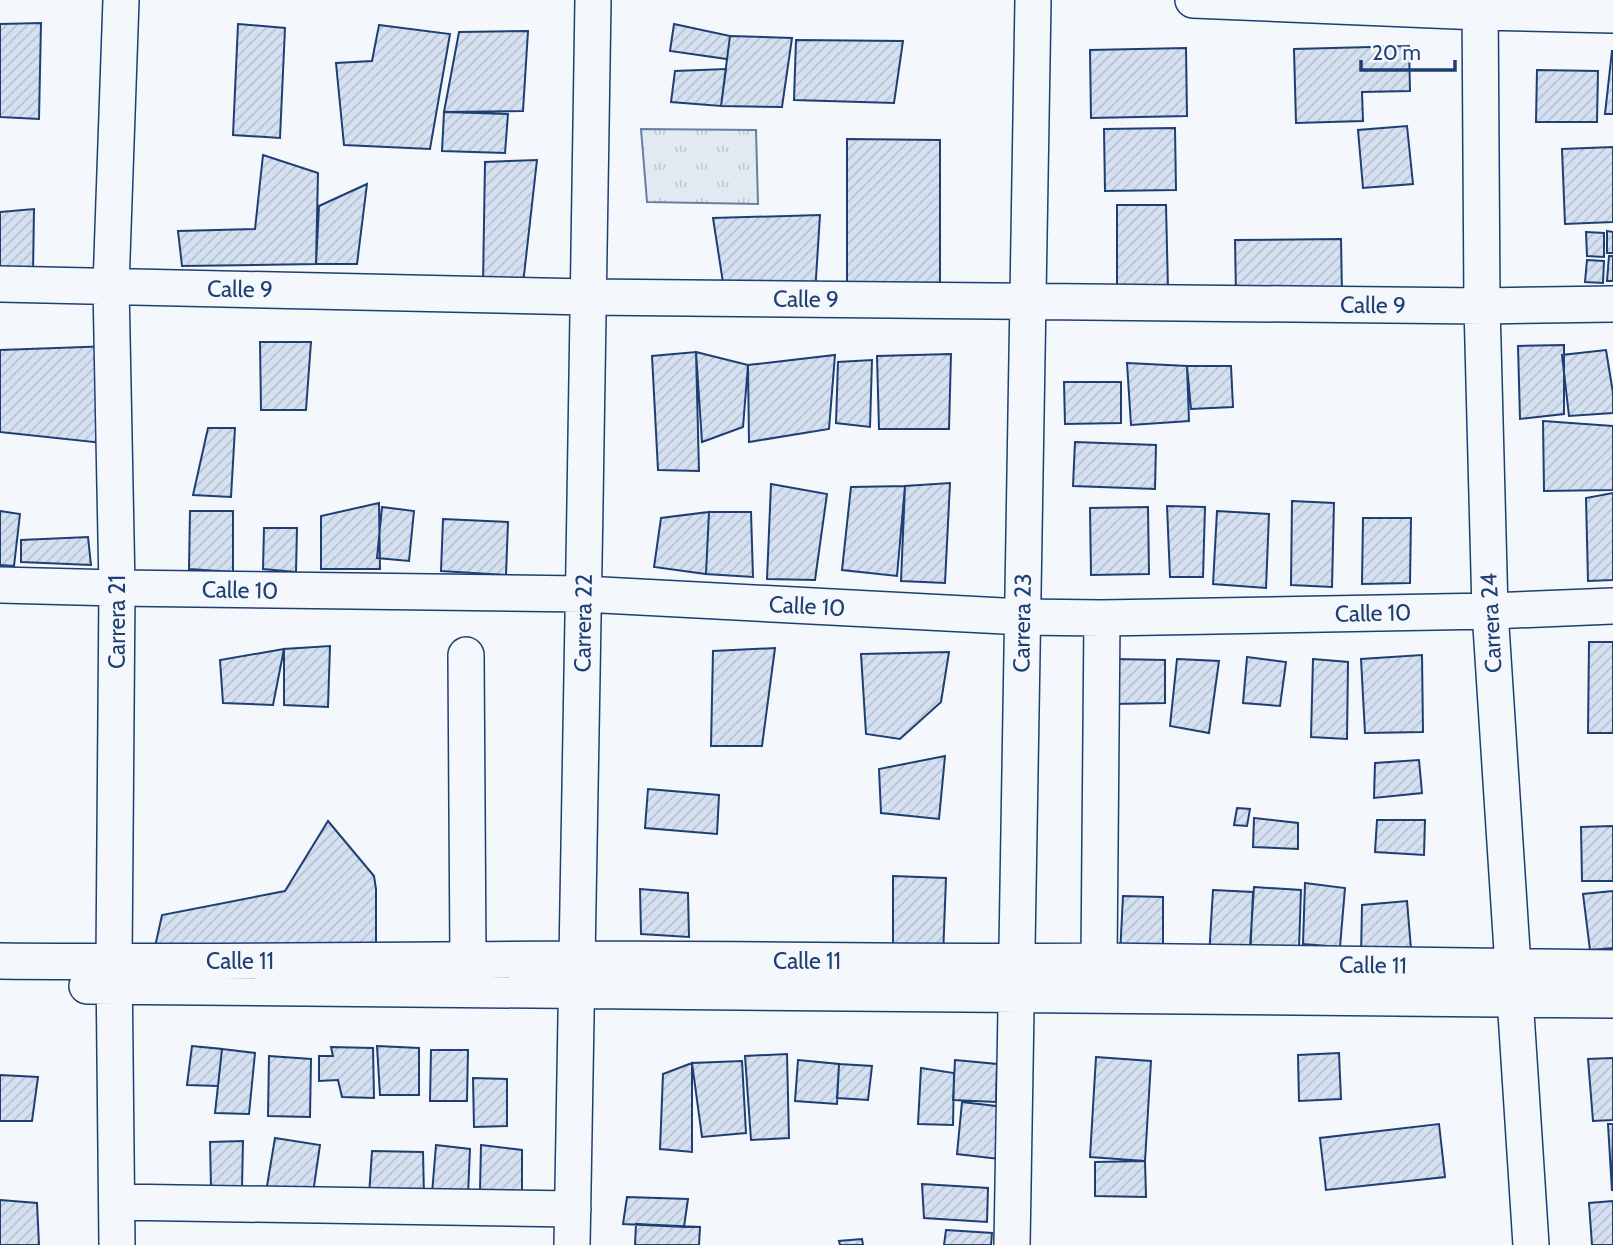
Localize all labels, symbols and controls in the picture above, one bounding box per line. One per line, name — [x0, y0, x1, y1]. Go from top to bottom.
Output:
scale bar — [1361, 28, 1456, 72]
text: 20 m — [1372, 40, 1421, 65]
street label: Calle 9 — [207, 274, 273, 304]
street label: Calle 9 — [773, 284, 839, 314]
street label: Calle 9 — [1340, 290, 1406, 320]
street label: Carrera 24 — [1474, 572, 1508, 674]
street label: Carrera 22 — [568, 573, 598, 673]
street label: Carrera 23 — [1007, 573, 1037, 673]
street label: Carrera 21 — [103, 575, 131, 669]
street label: Calle 10 — [202, 575, 278, 605]
street label: Calle 10 — [768, 590, 846, 622]
street label: Calle 10 — [1335, 598, 1411, 628]
street label: Calle 11 — [206, 947, 274, 975]
street label: Calle 11 — [773, 947, 841, 975]
street label: Calle 11 — [1339, 950, 1407, 980]

